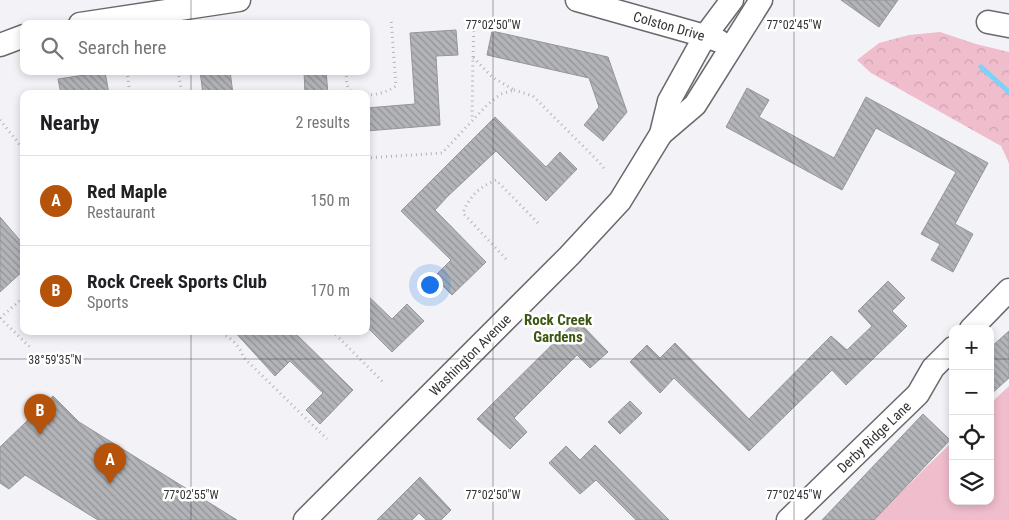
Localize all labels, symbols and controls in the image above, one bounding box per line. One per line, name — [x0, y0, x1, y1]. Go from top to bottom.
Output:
street label: Colston Drive — [631, 8, 707, 44]
text: 77°02'50"W — [465, 18, 521, 32]
text: 77°02'45"W — [766, 18, 822, 32]
search box — [20, 20, 370, 75]
icon: search — [38, 34, 66, 62]
text: Search here — [78, 36, 166, 59]
text: Nearby — [40, 111, 99, 135]
text: 2 results — [295, 113, 350, 132]
text: Red Maple — [87, 180, 167, 203]
text: A — [51, 191, 61, 210]
text: 150 m — [311, 191, 350, 210]
text: Restaurant — [87, 203, 155, 222]
text: Rock Creek Sports Club — [87, 270, 267, 293]
your location — [417, 272, 443, 298]
text: B — [52, 281, 60, 300]
text: 170 m — [311, 281, 350, 300]
text: Sports — [87, 293, 129, 312]
street label: Washington Avenue — [426, 311, 514, 399]
district label: Rock Creek Gardens — [524, 311, 593, 346]
map controls — [949, 325, 994, 505]
button: + — [949, 325, 994, 370]
text: 38°59'35"N — [28, 353, 82, 367]
button: − — [949, 370, 994, 415]
pin: B — [24, 394, 56, 435]
street label: Derby Ridge Lane — [834, 398, 914, 476]
button: locate — [949, 415, 994, 460]
pin: A — [94, 443, 126, 484]
button: layers — [949, 460, 994, 505]
text: 77°02'55"W — [163, 488, 219, 502]
text: 77°02'50"W — [465, 488, 521, 502]
text: 77°02'45"W — [766, 488, 822, 502]

